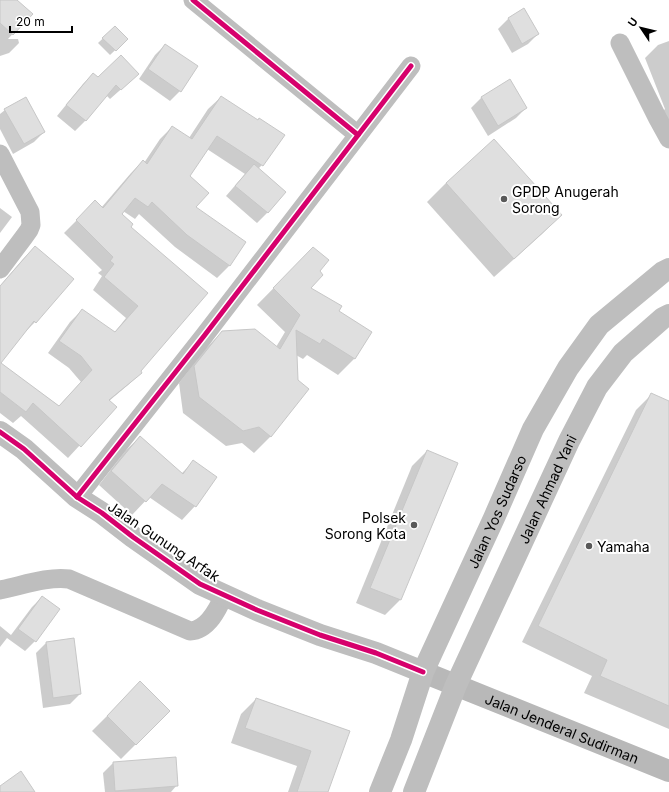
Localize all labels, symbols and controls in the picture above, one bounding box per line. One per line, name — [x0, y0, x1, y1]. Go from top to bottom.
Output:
scale bar — [10, 8, 72, 34]
north arrow — [621, 8, 661, 48]
text: 20 m — [16, 14, 45, 29]
text: U — [625, 15, 641, 30]
place label: GPDP Anugerah Sorong — [512, 183, 619, 216]
marker: GPDP Anugerah Sorong — [499, 194, 509, 204]
street label: Jalan Ahmad Yani — [514, 432, 579, 546]
street label: Jalan Yos Sudarso — [464, 452, 529, 571]
street label: Jalan Gunung Arfak — [105, 497, 223, 585]
place label: Polsek Sorong Kota — [325, 509, 406, 542]
marker: Polsek Sorong Kota — [409, 520, 419, 530]
place label: Yamaha — [597, 538, 650, 555]
marker: Yamaha — [584, 541, 594, 551]
street label: Jalan Jenderal Sudirman — [483, 689, 641, 767]

